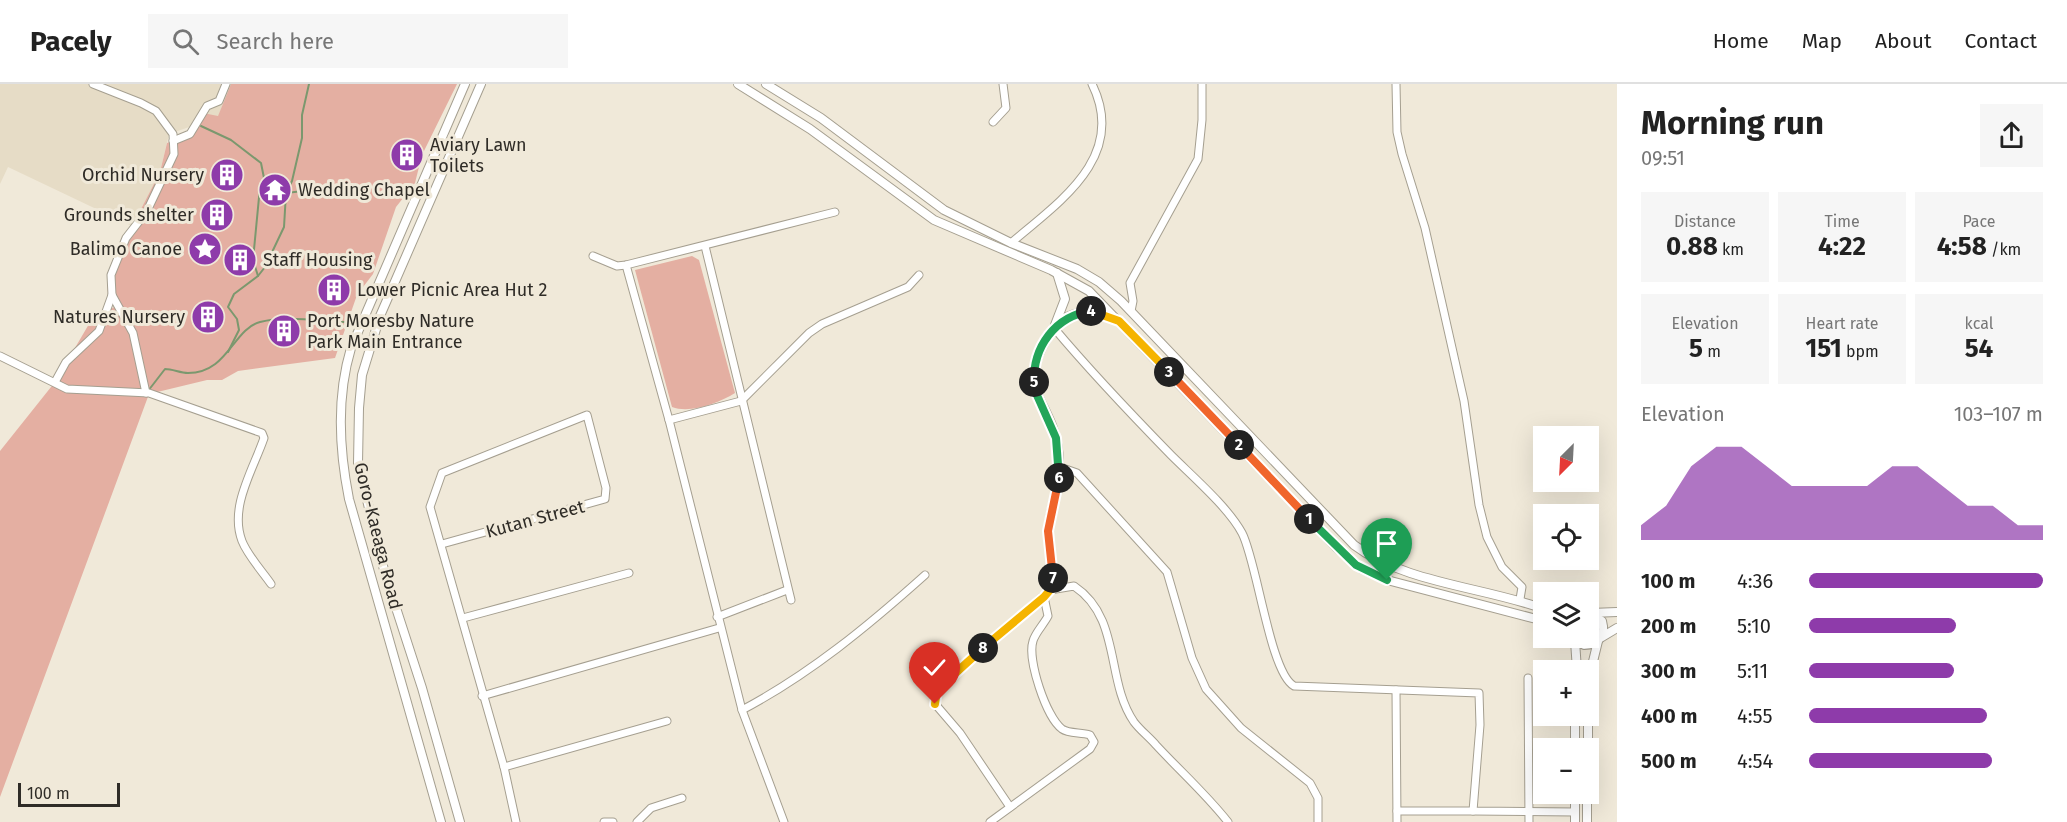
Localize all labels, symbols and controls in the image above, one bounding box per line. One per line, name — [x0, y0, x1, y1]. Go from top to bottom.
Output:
search box — [148, 14, 568, 68]
text: Pacely — [30, 25, 112, 58]
icon: search — [169, 25, 202, 58]
text: Search here — [217, 28, 334, 55]
text: Home — [1713, 28, 1769, 54]
text: Map — [1802, 28, 1842, 54]
text: About — [1875, 28, 1932, 54]
text: Contact — [1965, 28, 2037, 54]
text: Morning run — [1641, 103, 1824, 143]
button: share — [1980, 104, 2043, 167]
place label: Aviary Lawn Toilets — [430, 134, 527, 177]
building icon: Aviary Lawn Toilets — [389, 137, 425, 173]
text: 09:51 — [1641, 146, 1685, 170]
building icon: Orchid Nursery — [209, 157, 245, 193]
place label: Orchid Nursery — [82, 164, 204, 186]
temple icon: Wedding Chapel — [257, 172, 293, 208]
place label: Wedding Chapel — [298, 179, 430, 201]
building icon: Grounds shelter — [199, 197, 235, 233]
place label: Grounds shelter — [64, 204, 194, 226]
text: Distance — [1674, 212, 1736, 231]
text: Time — [1824, 212, 1860, 231]
text: Pace — [1962, 212, 1996, 231]
place icon: Balimo Canoe — [187, 231, 223, 267]
text: 0.88 — [1666, 231, 1718, 262]
text: 4:22 — [1818, 231, 1866, 262]
text: 4:58 — [1937, 231, 1987, 262]
place label: Balimo Canoe — [70, 238, 182, 260]
text: km — [1718, 240, 1744, 259]
text: /km — [1987, 240, 2021, 259]
building icon: Staff Housing — [222, 242, 258, 278]
place label: Staff Housing — [263, 249, 373, 271]
building icon: Lower Picnic Area Hut 2 — [316, 272, 352, 308]
place label: Lower Picnic Area Hut 2 — [357, 279, 547, 301]
pin: 4 — [1076, 296, 1106, 326]
building icon: Natures Nursery — [190, 299, 226, 335]
text: 4 — [1086, 301, 1096, 320]
place label: Natures Nursery — [53, 306, 185, 328]
place label: Port Moresby Nature Park Main Entrance — [307, 310, 474, 353]
building icon: Port Moresby Nature Park Main Entrance — [266, 313, 302, 349]
text: Elevation — [1671, 314, 1739, 333]
text: Heart rate — [1806, 314, 1878, 333]
text: kcal — [1965, 314, 1993, 333]
text: 5 — [1689, 333, 1703, 364]
text: 151 — [1805, 333, 1842, 364]
text: 54 — [1965, 333, 1993, 364]
text: m — [1703, 342, 1721, 361]
text: bpm — [1842, 342, 1879, 361]
pin: 3 — [1154, 357, 1184, 387]
text: 3 — [1165, 362, 1173, 381]
pin: 5 — [1019, 367, 1049, 397]
text: 5 — [1030, 372, 1038, 391]
text: Elevation — [1641, 402, 1725, 426]
text: 103–107 m — [1954, 402, 2043, 426]
north arrow — [1533, 426, 1599, 492]
map controls — [1533, 426, 1599, 804]
pin: 2 — [1224, 430, 1254, 460]
text: 2 — [1235, 435, 1243, 454]
street label: Goro-Kaeaga Road — [349, 460, 407, 612]
pin: 6 — [1044, 463, 1074, 493]
text: 6 — [1054, 468, 1064, 487]
street label: Kutan Street — [483, 495, 587, 543]
pin: 1 — [1294, 504, 1324, 534]
button: locate — [1533, 504, 1599, 570]
text: 1 — [1305, 509, 1313, 528]
pin — [1361, 518, 1412, 580]
icon: arrive — [1370, 527, 1403, 560]
pin: 7 — [1038, 563, 1068, 593]
text: 7 — [1049, 568, 1057, 587]
text: 100 m — [1641, 569, 1695, 593]
text: 4:36 — [1737, 569, 1773, 593]
button: layers — [1533, 582, 1599, 648]
text: 200 m — [1641, 614, 1696, 638]
text: 5:10 — [1737, 614, 1771, 638]
pin: 8 — [968, 633, 998, 663]
text: 8 — [978, 638, 988, 657]
pin — [909, 642, 960, 704]
icon: check — [918, 651, 951, 684]
text: 300 m — [1641, 659, 1696, 683]
text: 5:11 — [1737, 659, 1768, 683]
button: + — [1533, 660, 1599, 726]
text: 400 m — [1641, 704, 1697, 728]
text: 4:55 — [1737, 704, 1772, 728]
button: − — [1533, 738, 1599, 804]
text: 500 m — [1641, 749, 1697, 773]
text: 4:54 — [1737, 749, 1773, 773]
scale bar — [18, 780, 120, 808]
text: 100 m — [27, 784, 70, 803]

